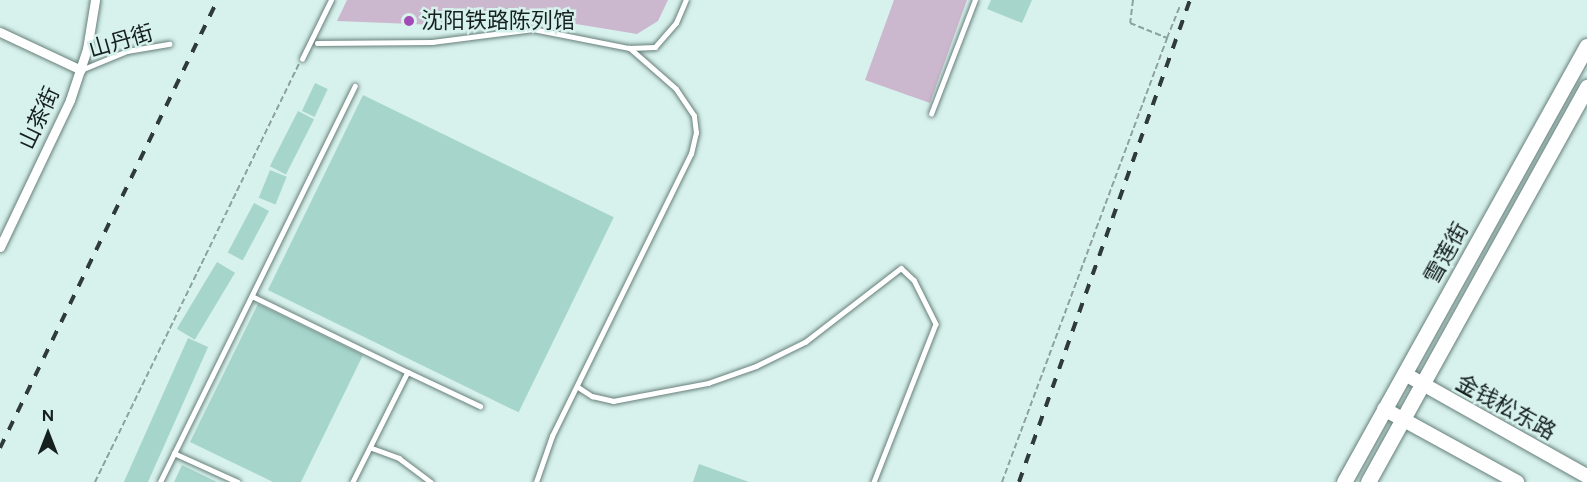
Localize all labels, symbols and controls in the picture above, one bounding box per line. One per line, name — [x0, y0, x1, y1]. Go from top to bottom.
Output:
place label: 沈阳铁路陈列馆 — [421, 8, 575, 34]
marker: 沈阳铁路陈列馆 — [402, 14, 416, 28]
street label: 山丹街 — [86, 19, 156, 63]
street label: 山茶街 — [13, 83, 65, 153]
street label: 雪莲街 — [1418, 218, 1474, 288]
street label: 金钱松东路 — [1451, 369, 1561, 445]
north arrow — [18, 404, 78, 464]
text: N — [42, 406, 54, 425]

